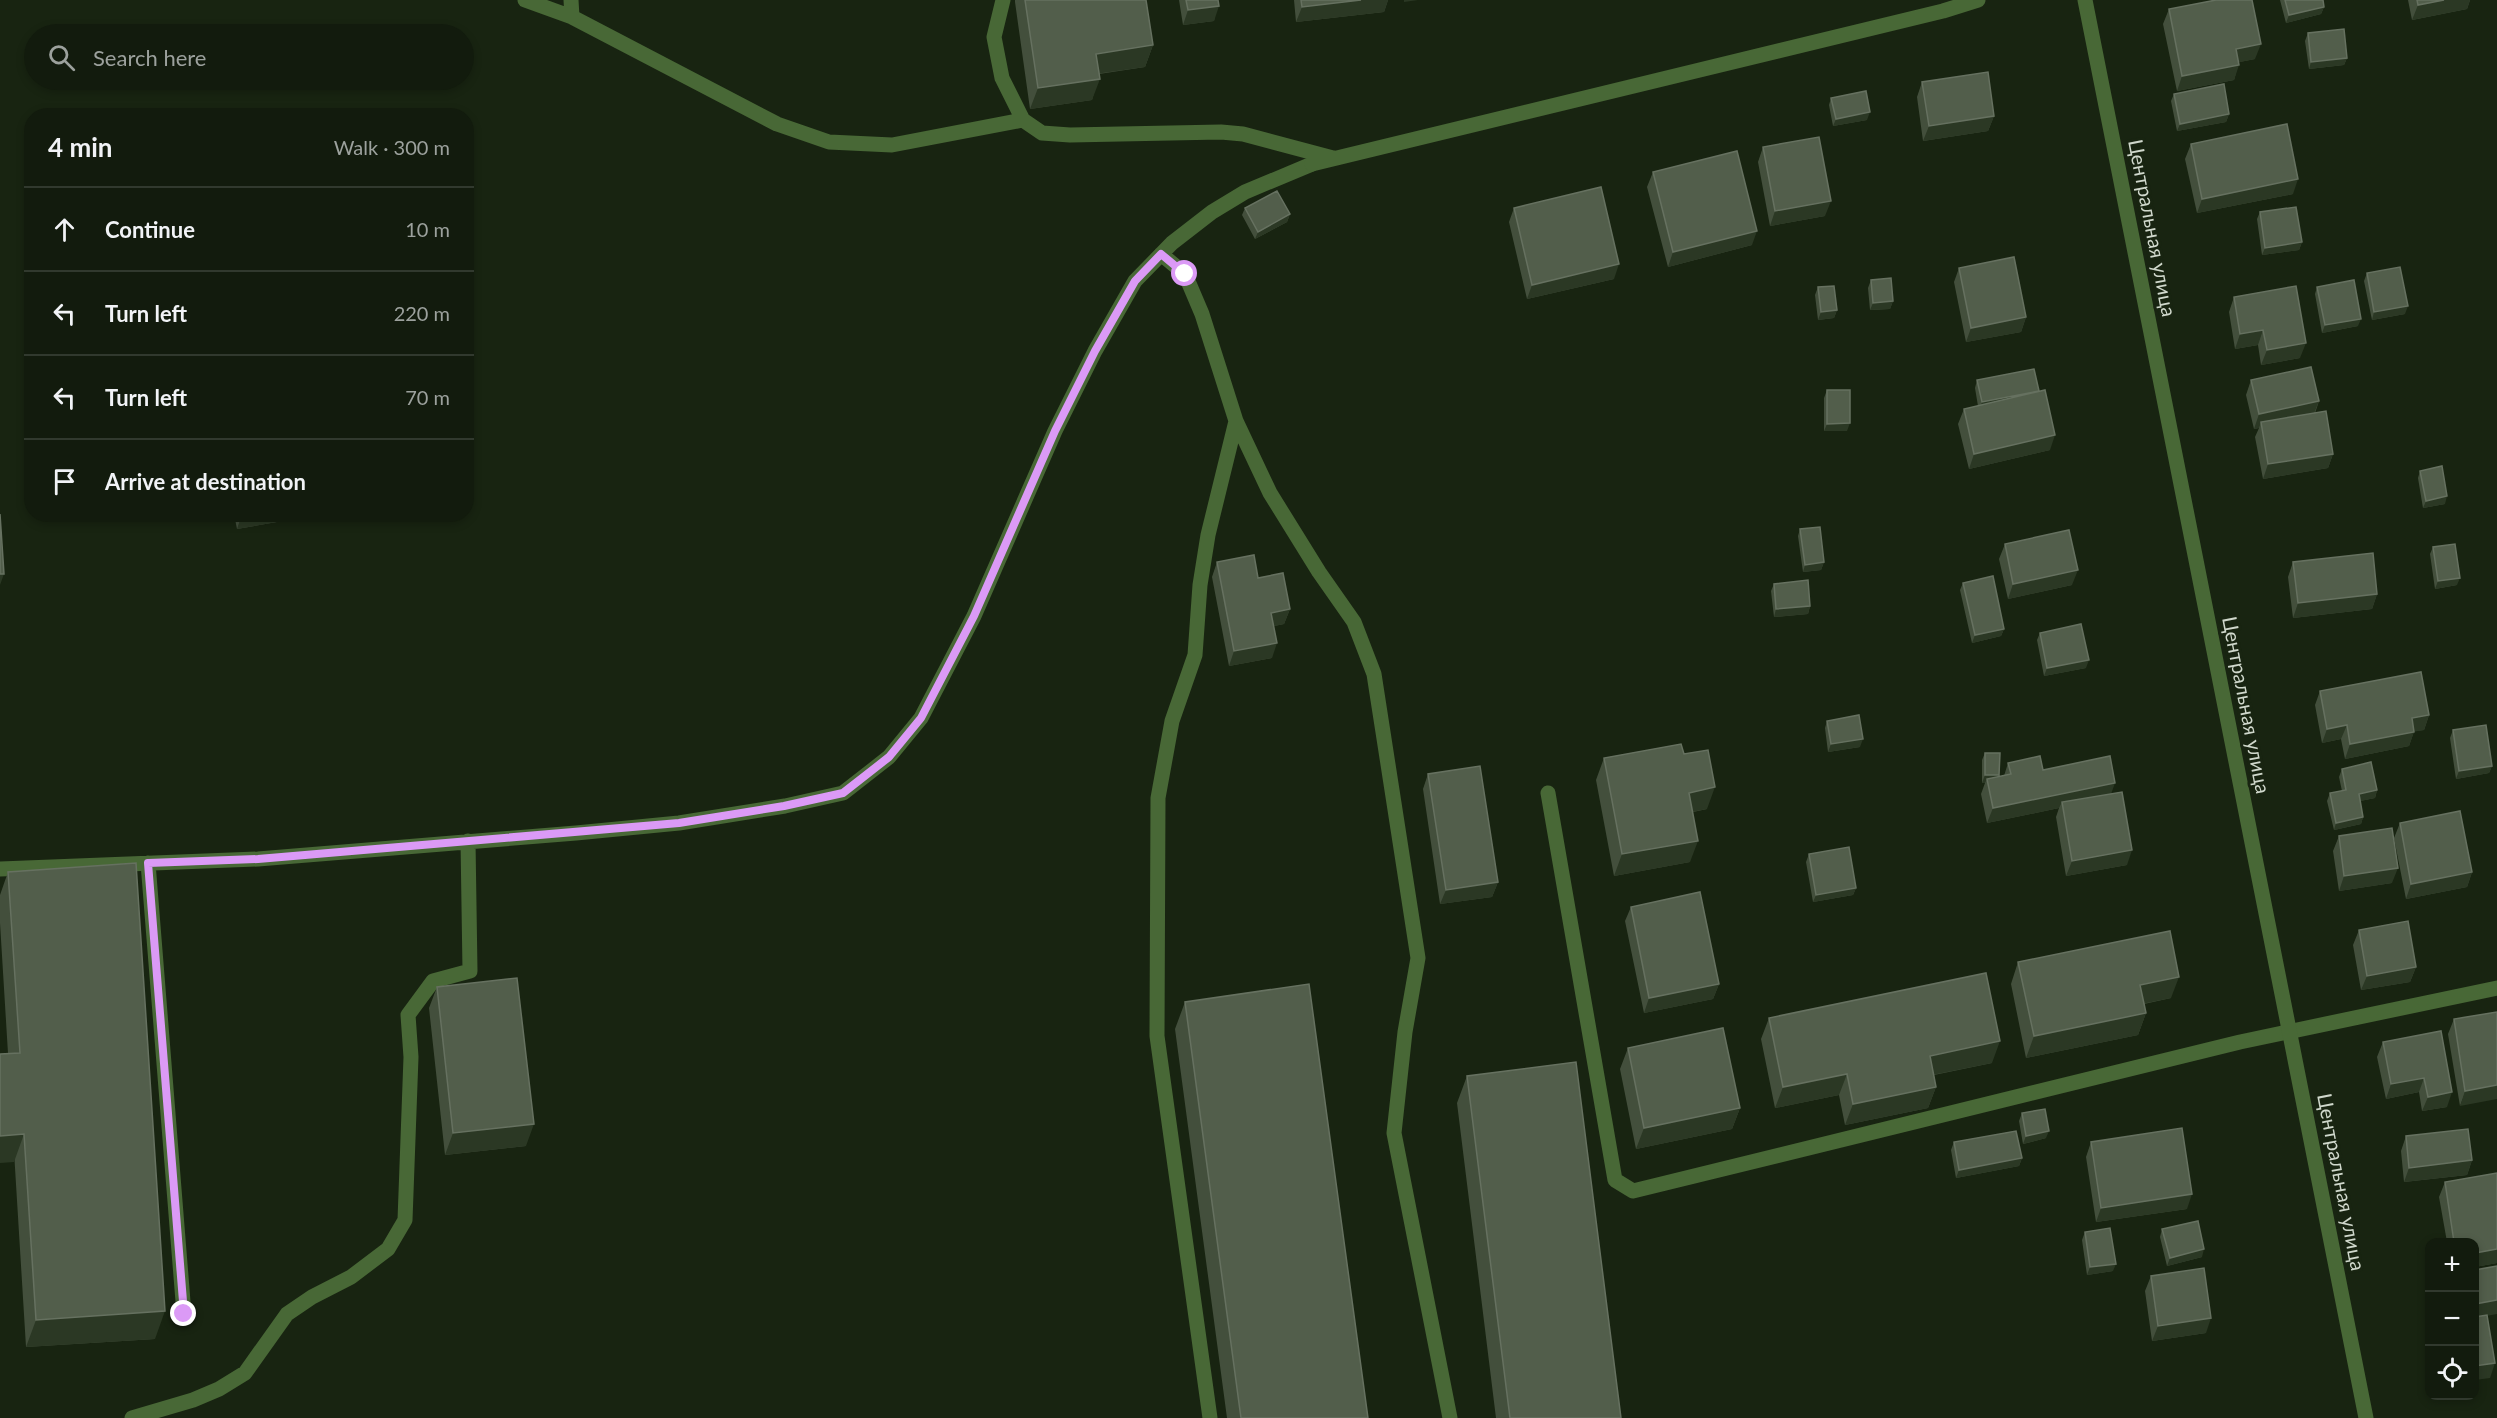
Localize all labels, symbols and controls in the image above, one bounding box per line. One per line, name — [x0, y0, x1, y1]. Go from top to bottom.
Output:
search box — [24, 24, 474, 90]
icon: search — [45, 41, 78, 74]
text: Search here — [93, 44, 206, 71]
text: 4 min — [48, 131, 112, 163]
text: Walk · 300 m — [334, 135, 450, 159]
street label: Центральная улица — [2124, 137, 2182, 319]
icon: ahead — [48, 213, 81, 246]
text: Continue — [105, 216, 195, 243]
text: 10 m — [405, 217, 450, 241]
route start — [1171, 260, 1197, 286]
icon: left — [48, 297, 81, 330]
text: Turn left — [105, 300, 187, 327]
text: 220 m — [394, 301, 450, 325]
icon: left — [48, 381, 81, 414]
text: Turn left — [105, 384, 187, 411]
text: 70 m — [405, 385, 450, 409]
icon: arrive — [48, 465, 81, 498]
text: Arrive at destination — [105, 468, 306, 495]
street label: Центральная улица — [2218, 614, 2276, 796]
street label: Центральная улица — [2313, 1091, 2371, 1273]
map controls — [2425, 1238, 2479, 1400]
button: + — [2425, 1238, 2479, 1292]
button: − — [2425, 1292, 2479, 1346]
route end — [170, 1300, 196, 1326]
button: locate — [2425, 1346, 2479, 1400]

